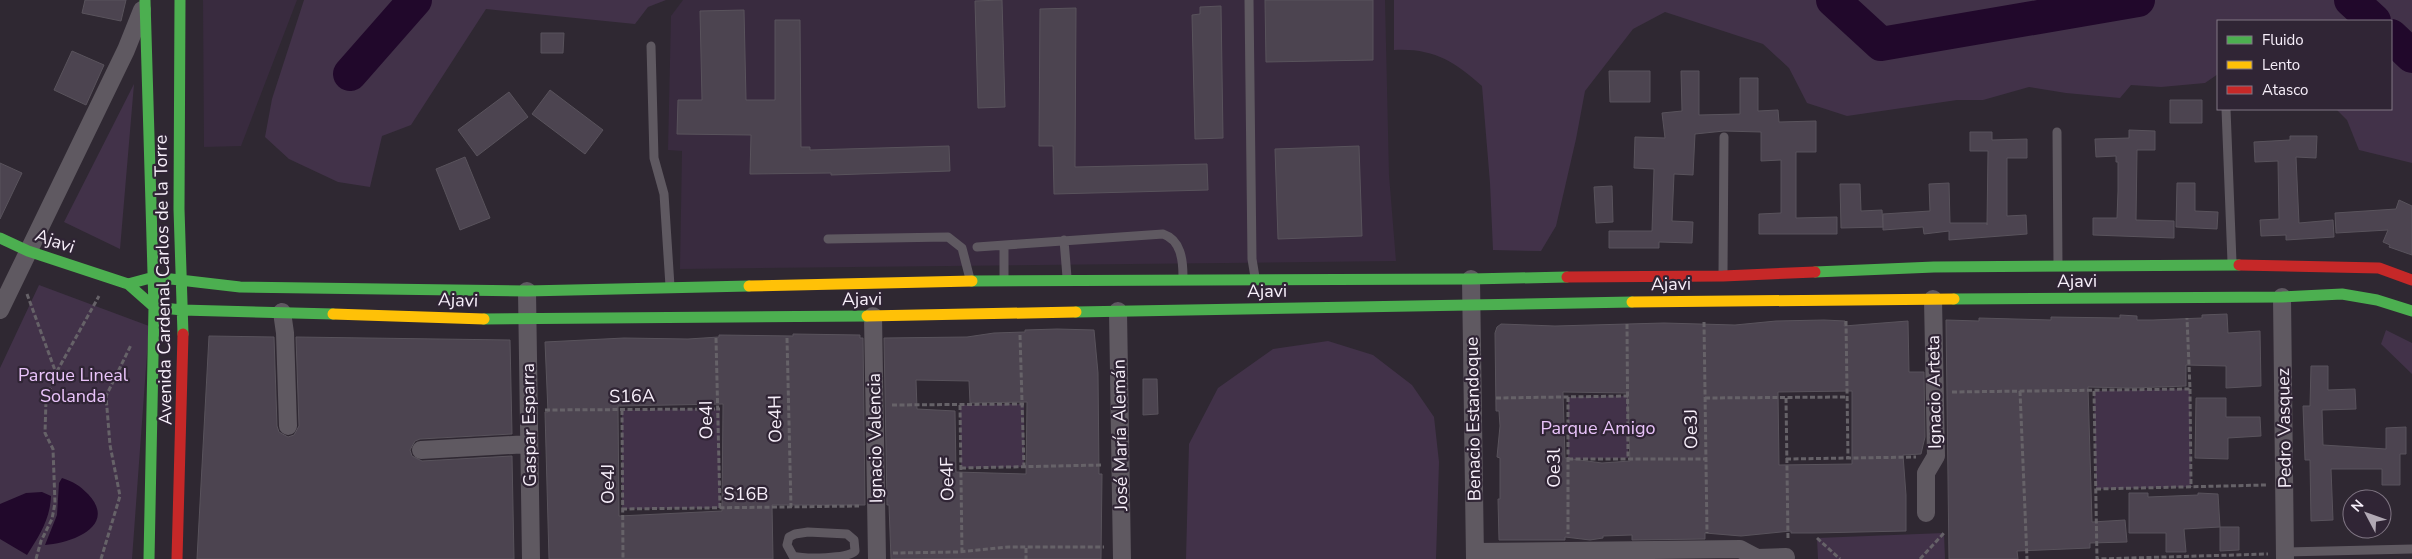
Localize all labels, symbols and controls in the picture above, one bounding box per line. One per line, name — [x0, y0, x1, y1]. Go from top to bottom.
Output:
legend — [2217, 20, 2392, 110]
text: Fluido — [2262, 30, 2304, 50]
text: Lento — [2262, 55, 2300, 75]
text: Atasco — [2262, 80, 2308, 100]
street label: Avenida Cardenal Carlos de la Torre — [148, 135, 178, 425]
street label: Ajavi — [32, 223, 78, 259]
street label: Ajavi — [2057, 269, 2097, 293]
street label: Ajavi — [1651, 272, 1691, 296]
street label: Ajavi — [1247, 279, 1287, 303]
street label: Ajavi — [437, 287, 479, 313]
street label: Ajavi — [842, 287, 882, 311]
street label: Ignacio Arteta — [1921, 335, 1947, 449]
street label: Benacio Estandoque — [1460, 337, 1486, 501]
street label: José María Alemán — [1107, 359, 1133, 512]
park label: Parque Lineal Solanda — [18, 363, 129, 408]
street label: Gaspar Esparra — [516, 363, 542, 487]
street label: Pedro Vasquez — [2271, 368, 2297, 488]
street label: Ignacio Valencia — [862, 373, 888, 503]
street label: S16A — [609, 384, 655, 408]
street label: Oe4H — [763, 395, 787, 443]
street label: Oe4I — [694, 400, 718, 440]
street label: Oe3J — [1679, 409, 1703, 449]
park label: Parque Amigo — [1541, 416, 1655, 440]
street label: Oe3l — [1542, 448, 1566, 488]
street label: Oe4F — [935, 457, 959, 501]
street label: Oe4J — [596, 464, 620, 504]
street label: S16B — [724, 482, 768, 506]
north arrow — [2342, 489, 2392, 539]
text: N — [2347, 496, 2368, 516]

